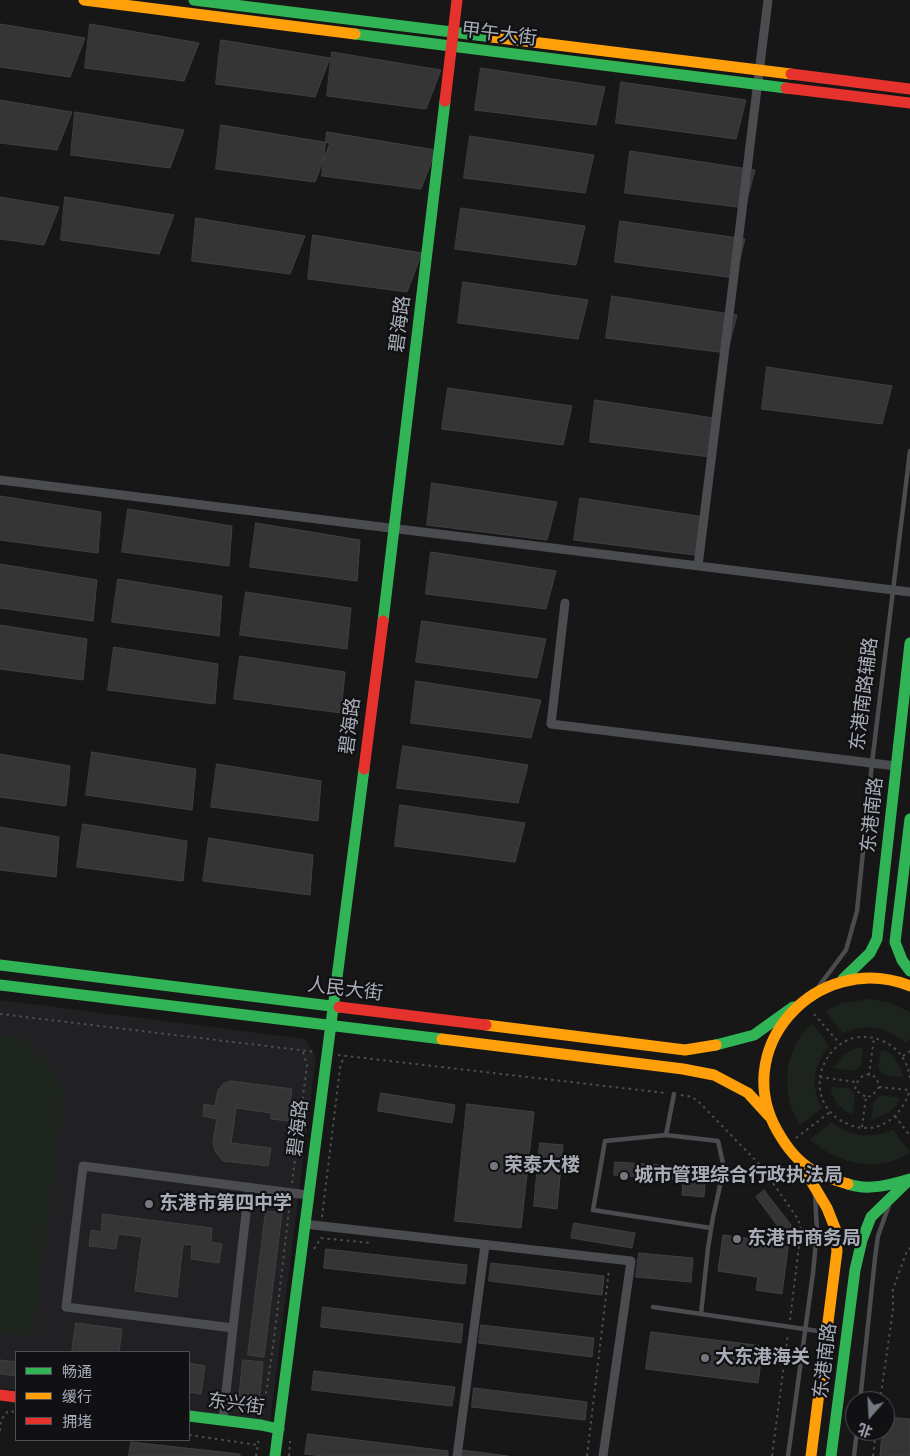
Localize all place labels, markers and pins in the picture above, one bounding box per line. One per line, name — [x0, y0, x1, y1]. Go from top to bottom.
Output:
place label: 荣泰大楼 — [504, 1155, 580, 1177]
marker: 荣泰大楼 — [488, 1160, 500, 1172]
place label: 城市管理综合行政执法局 — [634, 1165, 843, 1187]
marker: 城市管理综合行政执法局 — [618, 1170, 630, 1182]
place label: 东港市第四中学 — [159, 1193, 292, 1215]
marker: 东港市第四中学 — [143, 1198, 155, 1210]
place label: 东港市商务局 — [747, 1228, 861, 1250]
marker: 东港市商务局 — [731, 1233, 743, 1245]
place label: 大东港海关 — [715, 1347, 810, 1369]
marker: 大东港海关 — [699, 1352, 711, 1364]

